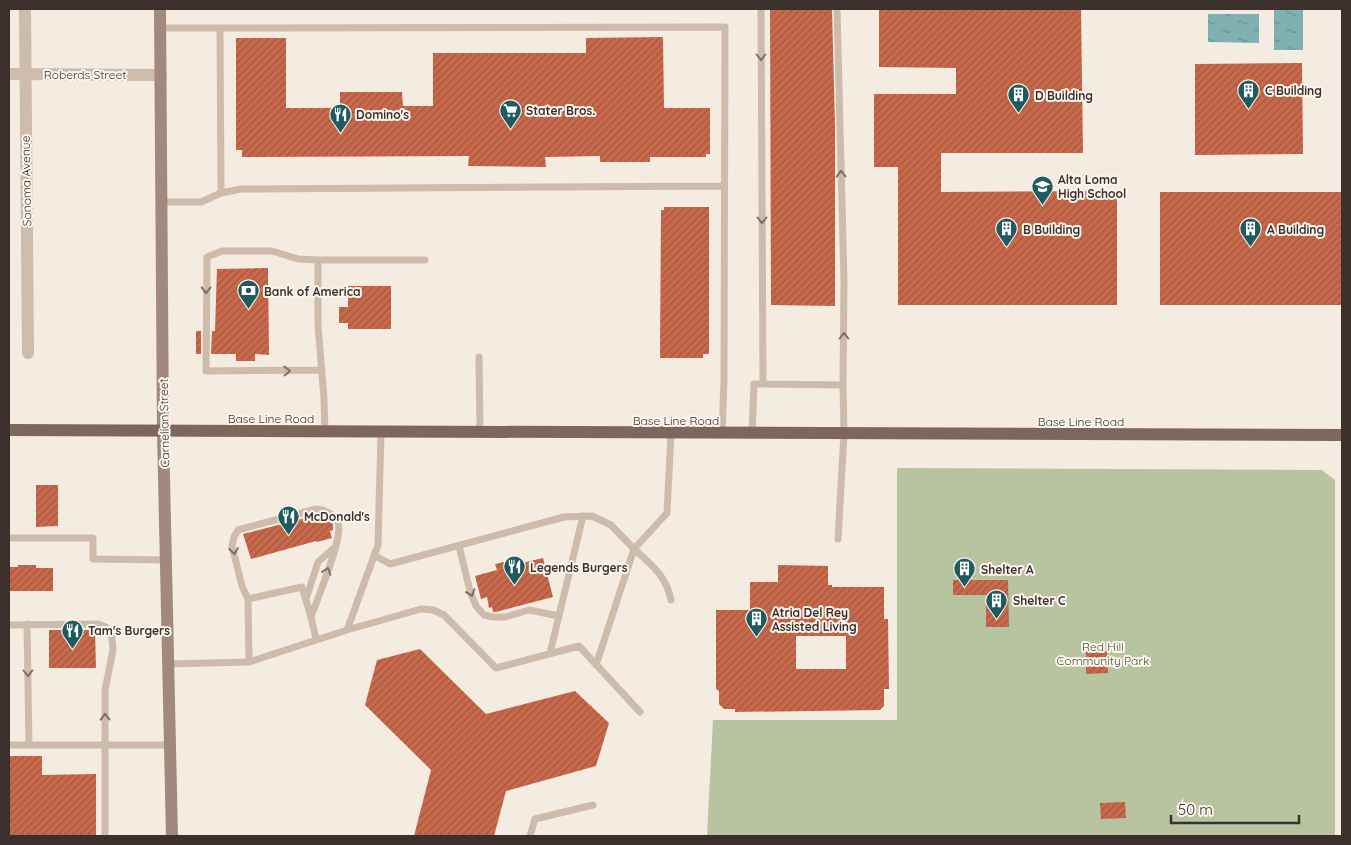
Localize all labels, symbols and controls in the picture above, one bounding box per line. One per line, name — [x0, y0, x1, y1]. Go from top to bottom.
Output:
one-way arrow — [756, 54, 766, 62]
street label: Roberds Street — [44, 67, 126, 82]
building icon: C Building — [1237, 78, 1261, 109]
building icon: D Building — [1007, 83, 1031, 114]
place label: C Building — [1265, 83, 1322, 98]
place label: D Building — [1035, 88, 1093, 103]
supermarket icon: Stater Bros. — [498, 98, 522, 129]
restaurant icon: Domino's — [328, 102, 352, 133]
place label: Stater Bros. — [526, 103, 595, 118]
place label: Domino's — [356, 107, 409, 122]
street label: Sonoma Avenue — [18, 135, 34, 226]
one-way arrow — [836, 169, 846, 177]
place label: Alta Loma High School — [1058, 172, 1126, 201]
school or university icon: Alta Loma High School — [1030, 174, 1054, 205]
one-way arrow — [756, 216, 767, 224]
building icon: B Building — [995, 217, 1019, 248]
building icon: A Building — [1239, 217, 1263, 248]
place label: B Building — [1023, 222, 1080, 237]
place label: A Building — [1267, 222, 1324, 237]
bank icon: Bank of America — [236, 279, 260, 310]
place label: Bank of America — [264, 284, 360, 299]
one-way arrow — [201, 286, 211, 294]
one-way arrow — [839, 332, 849, 340]
one-way arrow — [283, 366, 291, 376]
street label: Carnelian Street — [156, 378, 172, 468]
street label: Base Line Road — [228, 411, 314, 426]
street label: Base Line Road — [633, 413, 719, 428]
street label: Base Line Road — [1038, 414, 1124, 429]
restaurant icon: McDonald's — [276, 504, 300, 535]
place label: McDonald's — [304, 509, 370, 524]
one-way arrow — [228, 547, 239, 555]
restaurant icon: Legends Burgers — [502, 555, 526, 586]
building icon: Shelter A — [953, 557, 977, 588]
place label: Legends Burgers — [530, 560, 628, 575]
place label: Shelter A — [981, 562, 1034, 577]
one-way arrow — [322, 567, 332, 575]
one-way arrow — [465, 588, 475, 597]
building icon: Shelter C — [985, 588, 1009, 619]
place label: Shelter C — [1013, 593, 1066, 608]
place label: Atria Del Rey Assisted Living — [772, 605, 857, 634]
building icon: Atria Del Rey Assisted Living — [744, 607, 768, 638]
restaurant icon: Tam's Burgers — [60, 618, 84, 649]
place label: Tam's Burgers — [88, 623, 170, 638]
park label: Red Hill Community Park — [1057, 639, 1149, 668]
one-way arrow — [23, 670, 33, 677]
one-way arrow — [100, 713, 111, 721]
scale bar — [1171, 792, 1298, 824]
text: 50 m — [1178, 800, 1213, 819]

